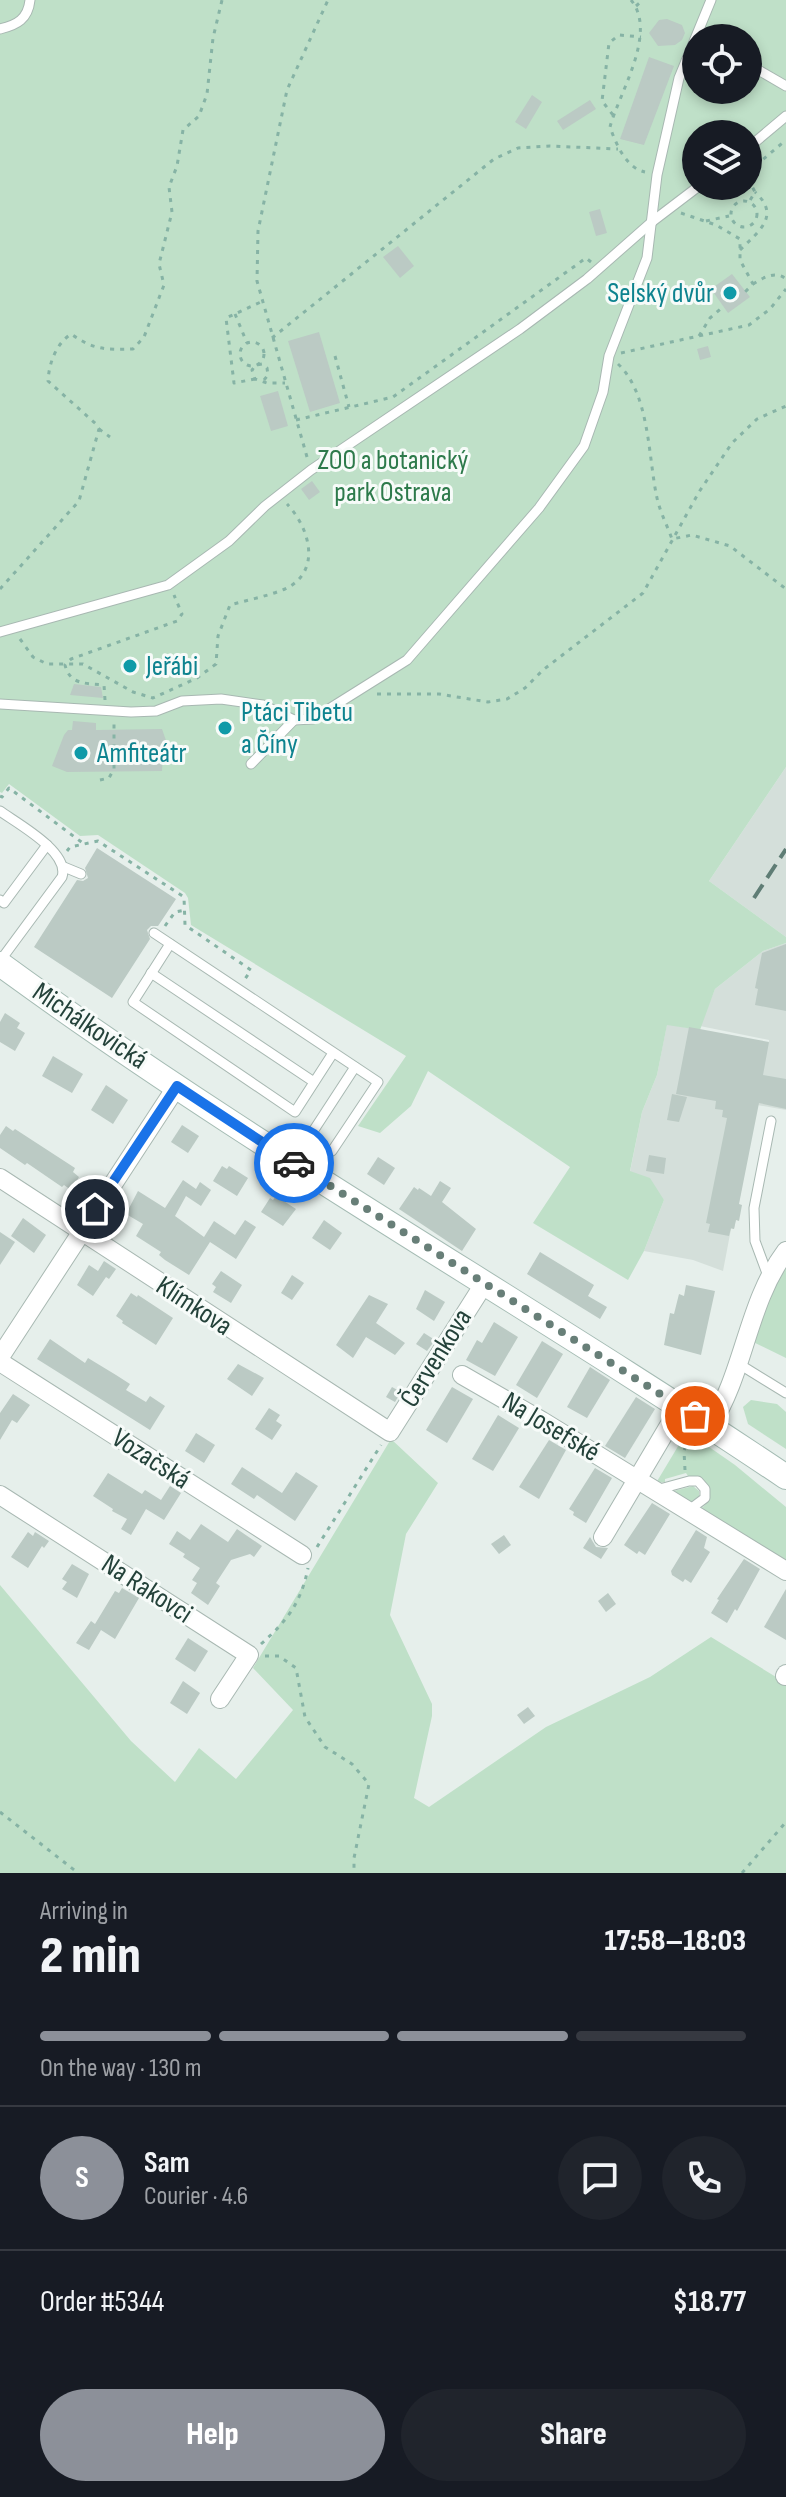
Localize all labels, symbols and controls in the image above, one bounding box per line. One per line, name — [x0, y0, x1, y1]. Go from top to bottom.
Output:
map controls — [682, 24, 762, 200]
button: locate — [682, 24, 762, 104]
button: layers — [682, 120, 762, 200]
place label: Selský dvůr — [607, 277, 714, 310]
marker: Selský dvůr — [721, 284, 739, 302]
park label: ZOO a botanický park Ostrava — [318, 444, 469, 509]
place label: Jeřábi — [145, 650, 198, 683]
marker: Jeřábi — [121, 657, 139, 675]
place label: Ptáci Tibetu a Číny — [241, 696, 353, 761]
marker: Ptáci Tibetu a Číny — [216, 719, 234, 737]
place label: Amfiteátr — [96, 737, 187, 770]
marker: Amfiteátr — [72, 744, 90, 762]
street label: Michálkovická — [26, 976, 154, 1076]
courier — [254, 1123, 334, 1203]
icon: car — [272, 1141, 316, 1185]
pin — [61, 1175, 129, 1243]
icon: home — [73, 1187, 117, 1231]
street label: Klímkova — [150, 1269, 238, 1343]
street label: Červenkova — [393, 1303, 479, 1413]
pin — [661, 1382, 729, 1450]
street label: Na Josefské — [496, 1385, 606, 1469]
icon: bag — [673, 1394, 717, 1438]
street label: Vozačská — [106, 1422, 196, 1496]
street label: Na Rakovci — [95, 1548, 199, 1630]
text: Arriving in — [40, 1896, 128, 1927]
text: 17:58–18:03 — [604, 1923, 746, 1959]
text: 2 min — [40, 1925, 141, 1988]
text: On the way · 130 m — [40, 2053, 202, 2084]
button: chat — [558, 2136, 642, 2220]
button: phone — [662, 2136, 746, 2220]
text: Sam — [144, 2145, 190, 2181]
text: S — [75, 2160, 89, 2196]
text: Courier · 4.6 — [144, 2181, 248, 2212]
text: Order #5344 — [40, 2284, 164, 2320]
text: $18.77 — [673, 2284, 746, 2320]
button: Help — [40, 2389, 385, 2481]
button: Share — [401, 2389, 746, 2481]

